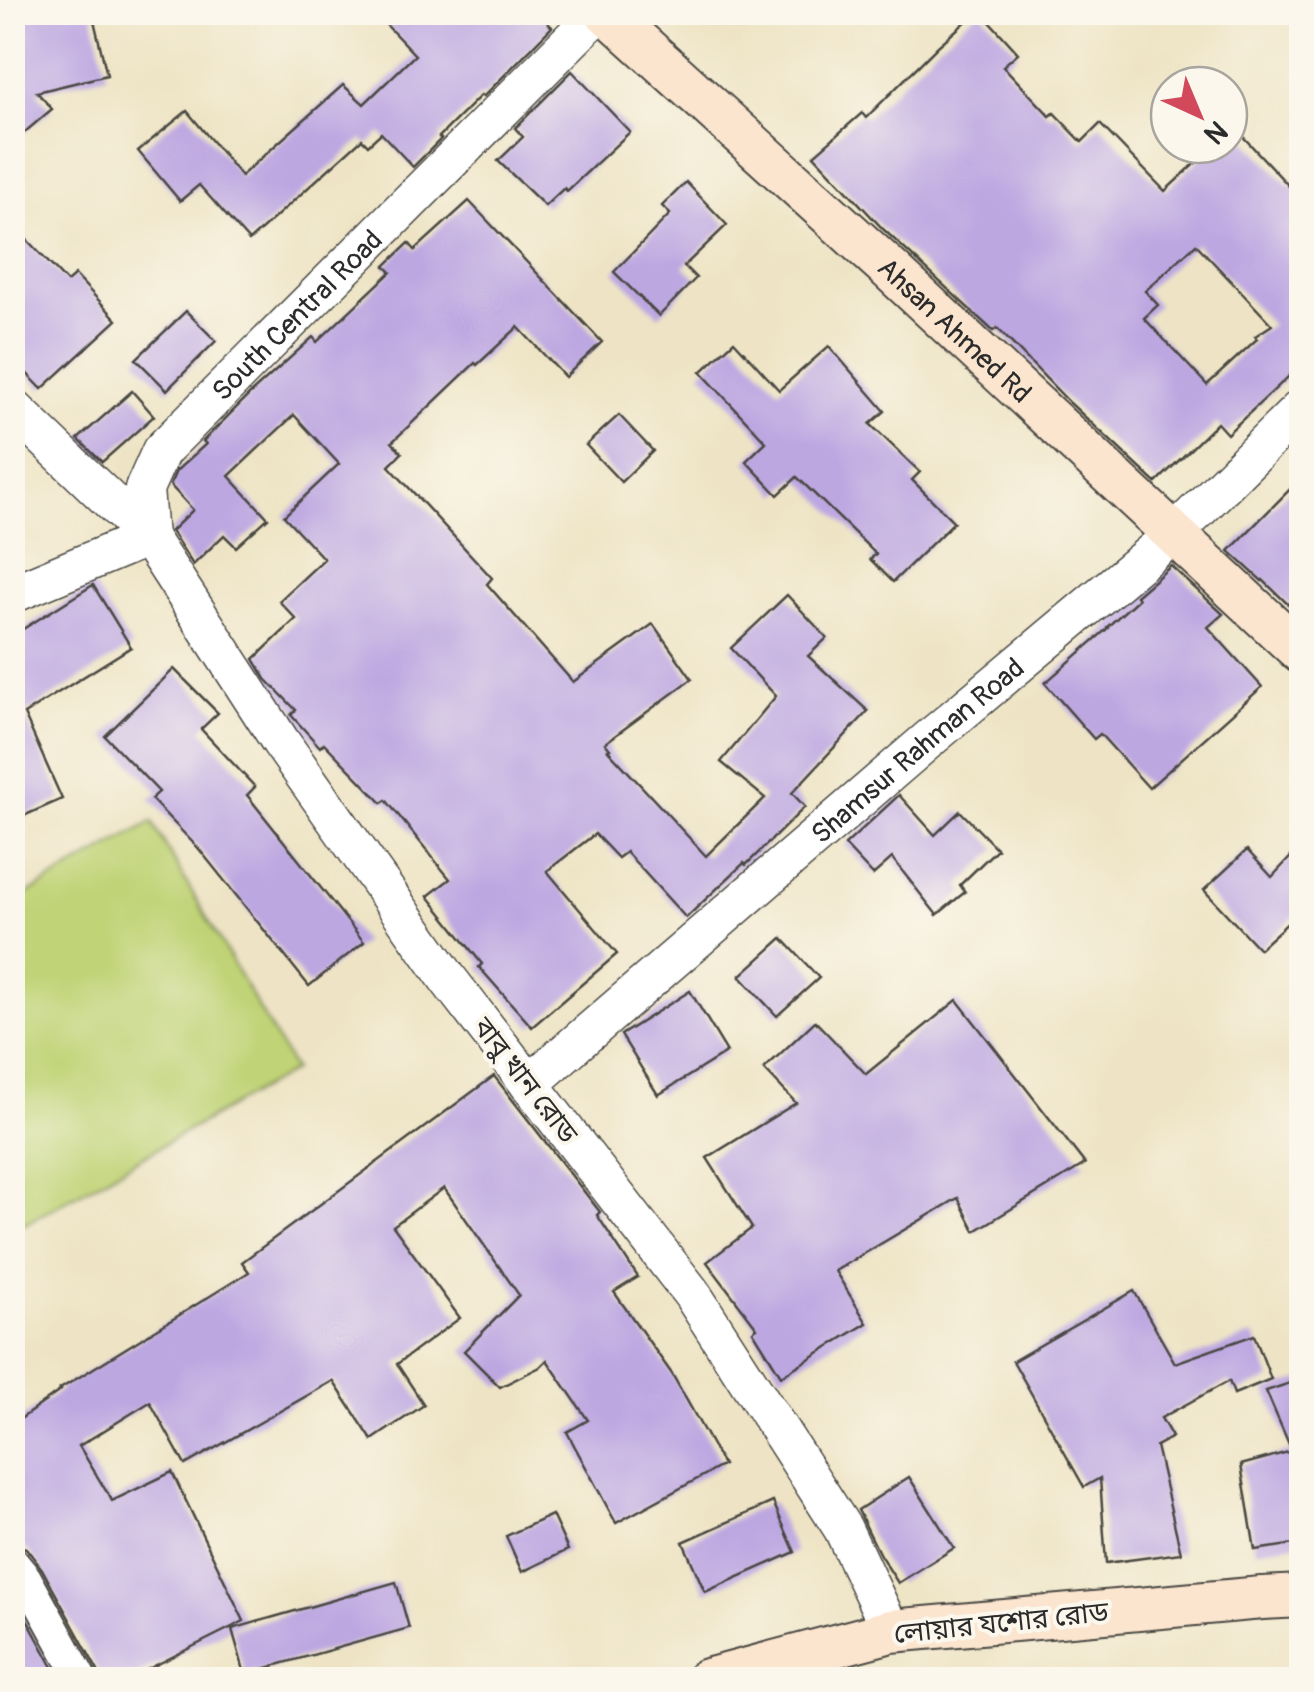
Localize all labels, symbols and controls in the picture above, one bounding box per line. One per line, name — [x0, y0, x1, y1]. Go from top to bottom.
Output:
north arrow — [1149, 65, 1249, 165]
text: N — [1196, 113, 1234, 151]
street label: South Central Road — [205, 223, 390, 409]
street label: Ahsan Ahmed Rd — [870, 251, 1038, 411]
street label: Shamsur Rahman Road — [805, 651, 1032, 852]
street label: বাবু খান রোড — [464, 1010, 585, 1152]
street label: লোয়ার যশোর রোড — [892, 1595, 1111, 1652]

